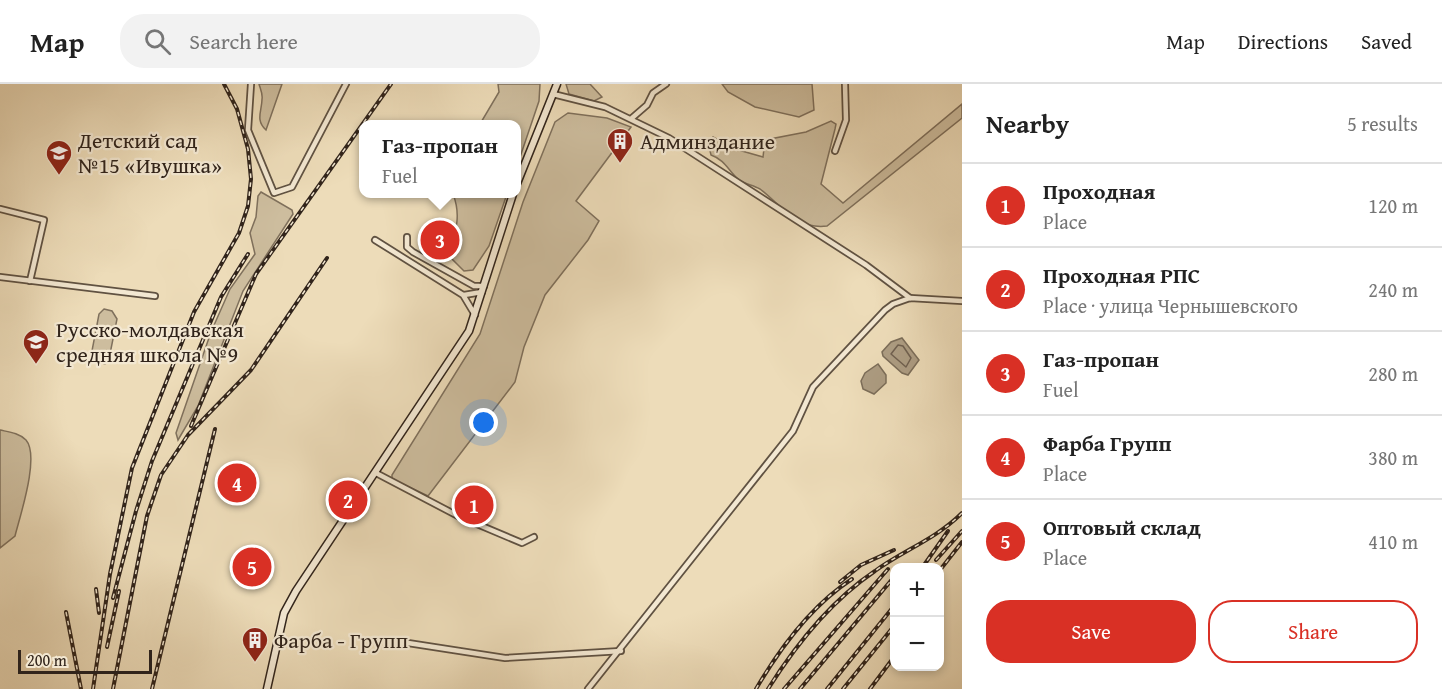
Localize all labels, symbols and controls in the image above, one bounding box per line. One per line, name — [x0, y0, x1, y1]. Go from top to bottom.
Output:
search box — [120, 14, 540, 68]
text: Map — [30, 21, 84, 62]
icon: search — [141, 25, 174, 58]
text: Search here — [189, 25, 298, 57]
text: Map — [1166, 26, 1205, 57]
text: Directions — [1238, 26, 1328, 57]
text: Saved — [1361, 26, 1412, 57]
text: Nearby — [986, 104, 1069, 143]
text: 5 results — [1347, 109, 1418, 138]
popup — [359, 120, 521, 198]
place label: Детский сад №15 «Ивушка» — [77, 124, 222, 181]
place label: Админздание — [640, 125, 775, 157]
building icon: Админздание — [605, 126, 635, 164]
text: Газ-пропан — [382, 129, 498, 161]
school or university icon: Детский сад №15 «Ивушка» — [44, 138, 74, 176]
text: Fuel — [382, 161, 418, 190]
text: Проходная — [1043, 175, 1155, 207]
text: 1 — [1000, 191, 1011, 220]
text: 120 m — [1368, 191, 1418, 220]
text: Place — [1043, 207, 1087, 236]
pin: 3 — [420, 218, 460, 262]
text: Проходная РПС — [1043, 259, 1200, 291]
text: 2 — [1000, 275, 1011, 304]
text: 240 m — [1368, 275, 1418, 304]
text: Place · улица Чернышевского — [1043, 291, 1298, 320]
place label: Русско-молдавская средняя школа №9 — [56, 313, 244, 370]
school or university icon: Русско-молдавская средняя школа №9 — [21, 327, 51, 365]
text: Газ-пропан — [1043, 343, 1159, 375]
text: 3 — [1000, 359, 1011, 388]
text: 280 m — [1368, 359, 1418, 388]
text: Fuel — [1043, 375, 1079, 404]
your location — [469, 408, 498, 437]
text: Фарба Групп — [1043, 427, 1171, 459]
text: 4 — [1000, 443, 1011, 472]
text: 380 m — [1368, 443, 1418, 472]
text: Place — [1043, 459, 1087, 488]
pin: 4 — [218, 460, 256, 506]
pin: 2 — [328, 478, 368, 522]
pin: 1 — [454, 482, 494, 528]
text: Оптовый склад — [1043, 511, 1201, 543]
text: 5 — [1000, 527, 1011, 556]
text: 410 m — [1368, 527, 1418, 556]
text: Place — [1043, 543, 1087, 572]
pin: 5 — [232, 544, 272, 590]
map controls — [890, 563, 944, 671]
button: + — [890, 563, 944, 617]
button: Save — [986, 600, 1196, 663]
button: Share — [1208, 600, 1418, 663]
button: − — [890, 617, 944, 671]
place label: Фарба - Групп — [274, 624, 408, 656]
building icon: Фарба - Групп — [240, 625, 270, 663]
scale bar — [18, 647, 152, 674]
text: 200 m — [27, 648, 67, 672]

